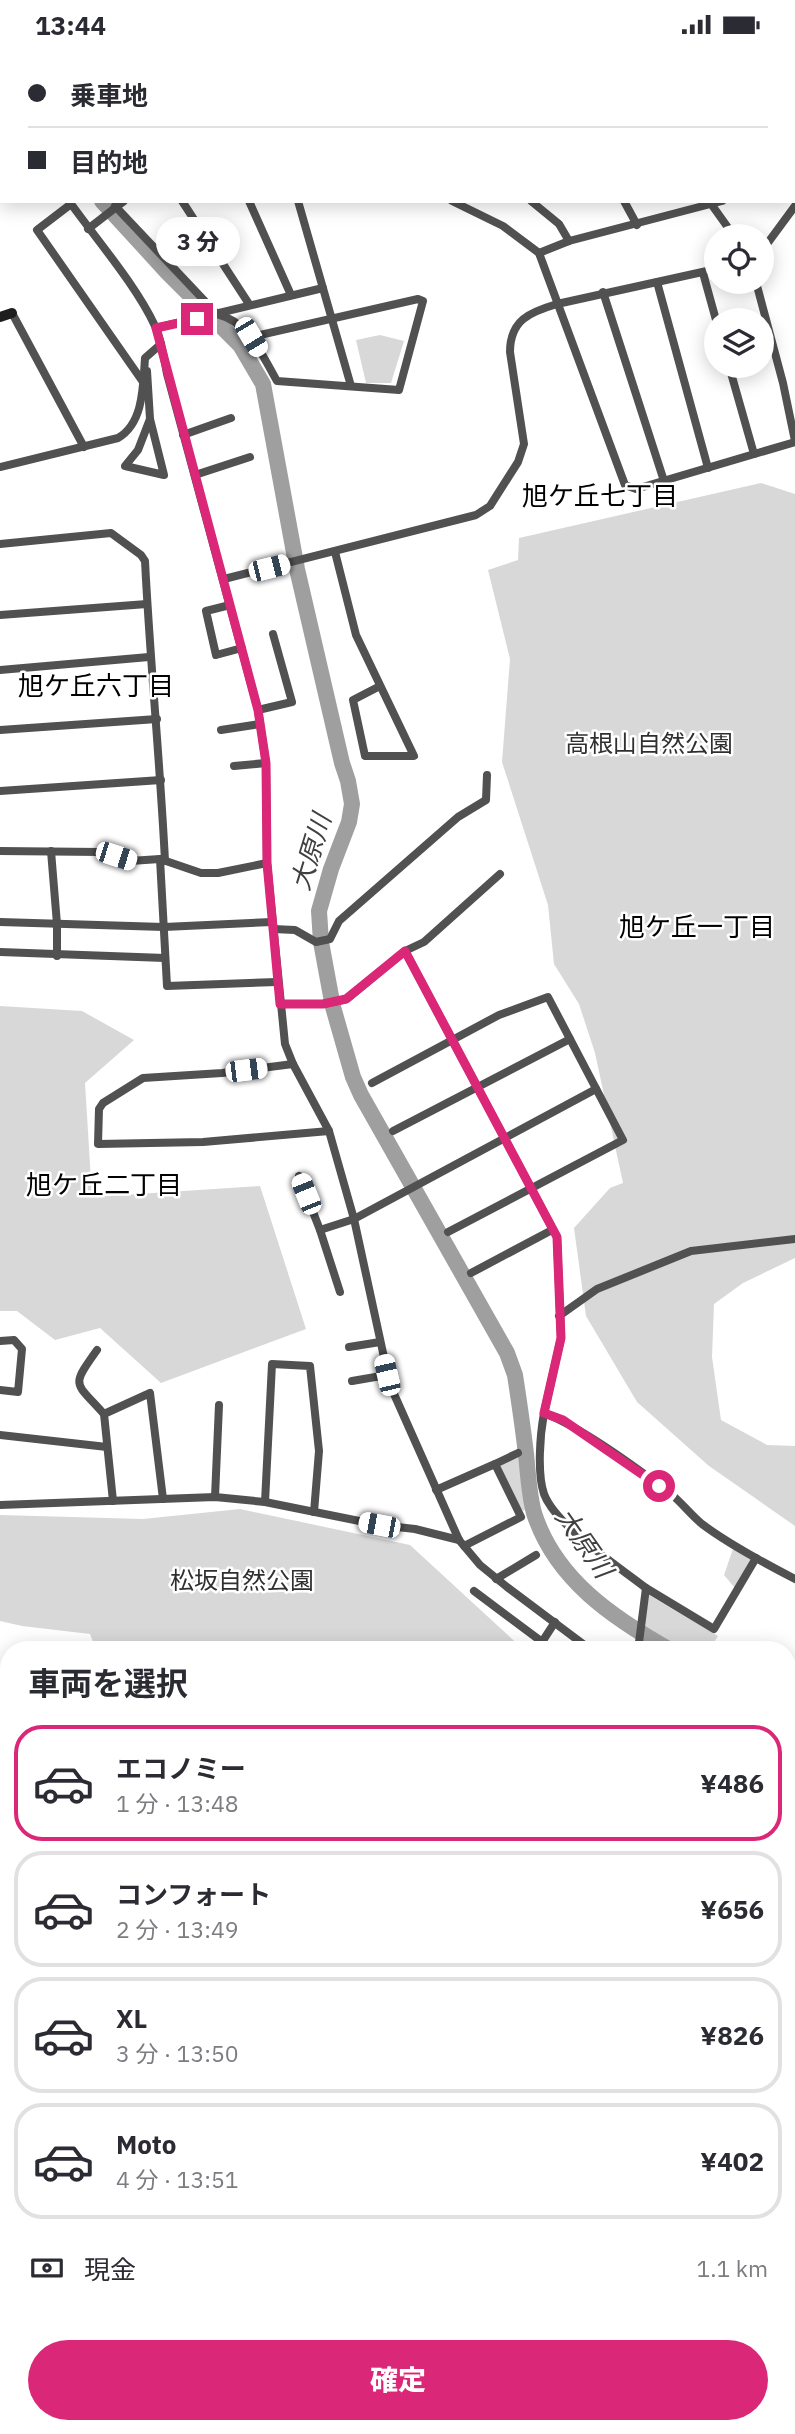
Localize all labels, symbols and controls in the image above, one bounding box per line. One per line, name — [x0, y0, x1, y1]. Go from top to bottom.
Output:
text: 13:44 — [35, 8, 106, 42]
text: 乗車地 — [70, 78, 148, 112]
text: 目的地 — [70, 145, 148, 179]
callout: 3 分 — [155, 217, 239, 267]
map controls — [704, 224, 774, 378]
button: locate — [704, 224, 774, 294]
text: 3 分 — [177, 226, 219, 256]
route end — [181, 303, 213, 335]
button: layers — [704, 308, 774, 378]
car — [232, 314, 271, 360]
district label: 旭ケ丘七丁目 — [522, 478, 678, 512]
car — [247, 553, 292, 583]
district label: 旭ケ丘六丁目 — [18, 668, 174, 702]
park label: 高根山自然公園 — [565, 727, 733, 759]
water label: 大原川 — [282, 807, 339, 894]
car — [93, 840, 140, 872]
district label: 旭ケ丘一丁目 — [619, 909, 775, 943]
car — [224, 1057, 269, 1083]
district label: 旭ケ丘二丁目 — [26, 1167, 182, 1201]
car — [289, 1171, 324, 1217]
car — [373, 1352, 402, 1398]
route start — [643, 1470, 675, 1502]
water label: 大原川 — [549, 1501, 623, 1587]
car — [357, 1511, 402, 1539]
park label: 松坂自然公園 — [170, 1564, 314, 1596]
text: 車両を選択 — [28, 1662, 188, 1704]
text: エコノミー — [116, 1751, 246, 1785]
icon: car — [32, 1752, 95, 1815]
text: ¥486 — [700, 1766, 764, 1800]
text: 1 分 · 13:48 — [116, 1788, 239, 1818]
text: コンフォート — [116, 1877, 271, 1911]
icon: car — [32, 1878, 95, 1941]
text: ¥656 — [700, 1892, 764, 1926]
text: 2 分 · 13:49 — [116, 1914, 239, 1944]
text: XL — [116, 2001, 147, 2035]
icon: car — [32, 2004, 95, 2067]
text: ¥826 — [700, 2018, 764, 2052]
text: 3 分 · 13:50 — [116, 2038, 239, 2068]
text: Moto — [116, 2127, 176, 2161]
icon: car — [32, 2130, 95, 2193]
text: ¥402 — [700, 2144, 764, 2178]
text: 4 分 · 13:51 — [116, 2164, 239, 2194]
icon: cash — [28, 2249, 66, 2287]
text: 現金 — [84, 2252, 136, 2286]
text: 1.1 km — [697, 2253, 768, 2283]
button: 確定 — [28, 2340, 768, 2420]

